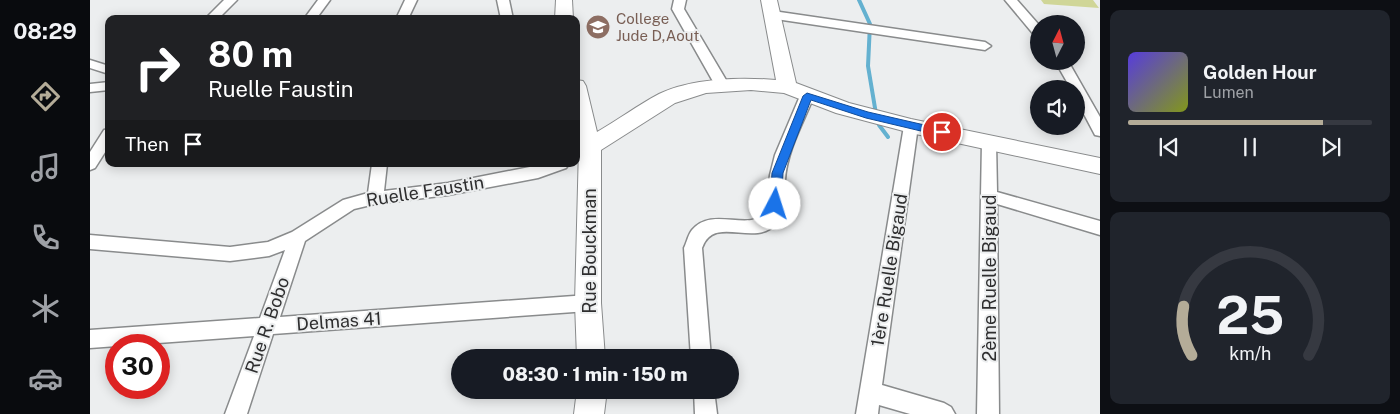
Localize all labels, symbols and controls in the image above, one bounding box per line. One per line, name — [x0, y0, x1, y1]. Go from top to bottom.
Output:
place label: College Jude D,Aout — [616, 10, 699, 44]
school or university icon: College Jude D,Aout — [585, 14, 611, 40]
north arrow — [1030, 15, 1085, 70]
map controls — [1030, 15, 1085, 135]
text: 08:29 — [13, 18, 77, 44]
text: 80 m — [208, 34, 293, 75]
icon: right — [125, 35, 190, 100]
text: Golden Hour — [1203, 61, 1317, 83]
text: Ruelle Faustin — [208, 76, 354, 102]
icon: directions — [28, 79, 63, 114]
button: sound — [1030, 80, 1085, 135]
text: Lumen — [1203, 83, 1254, 102]
pin — [921, 111, 963, 153]
icon: arrive — [928, 118, 956, 146]
icon: arrive — [179, 130, 207, 158]
text: Then — [125, 133, 169, 155]
icon: previous — [1155, 133, 1183, 161]
icon: pause — [1236, 133, 1264, 161]
icon: next — [1317, 133, 1345, 161]
icon: music — [28, 150, 63, 185]
street label: Ruelle Faustin — [365, 171, 485, 211]
position arrow — [748, 177, 800, 229]
street label: Rue Bouckman — [579, 188, 600, 314]
street label: 1ère Ruelle Bigaud — [867, 192, 911, 348]
street label: 2ème Ruelle Bigaud — [979, 195, 1000, 361]
icon: phone — [28, 220, 63, 255]
street label: Rue R. Bobo — [241, 274, 293, 376]
text: 25 — [1216, 285, 1284, 346]
icon: climate — [28, 291, 63, 326]
street label: Delmas 41 — [296, 308, 382, 334]
speed limit sign: 30 — [105, 334, 170, 399]
text: km/h — [1229, 343, 1271, 364]
icon: car — [28, 361, 63, 396]
text: 08:30 · 1 min · 150 m — [502, 363, 688, 385]

